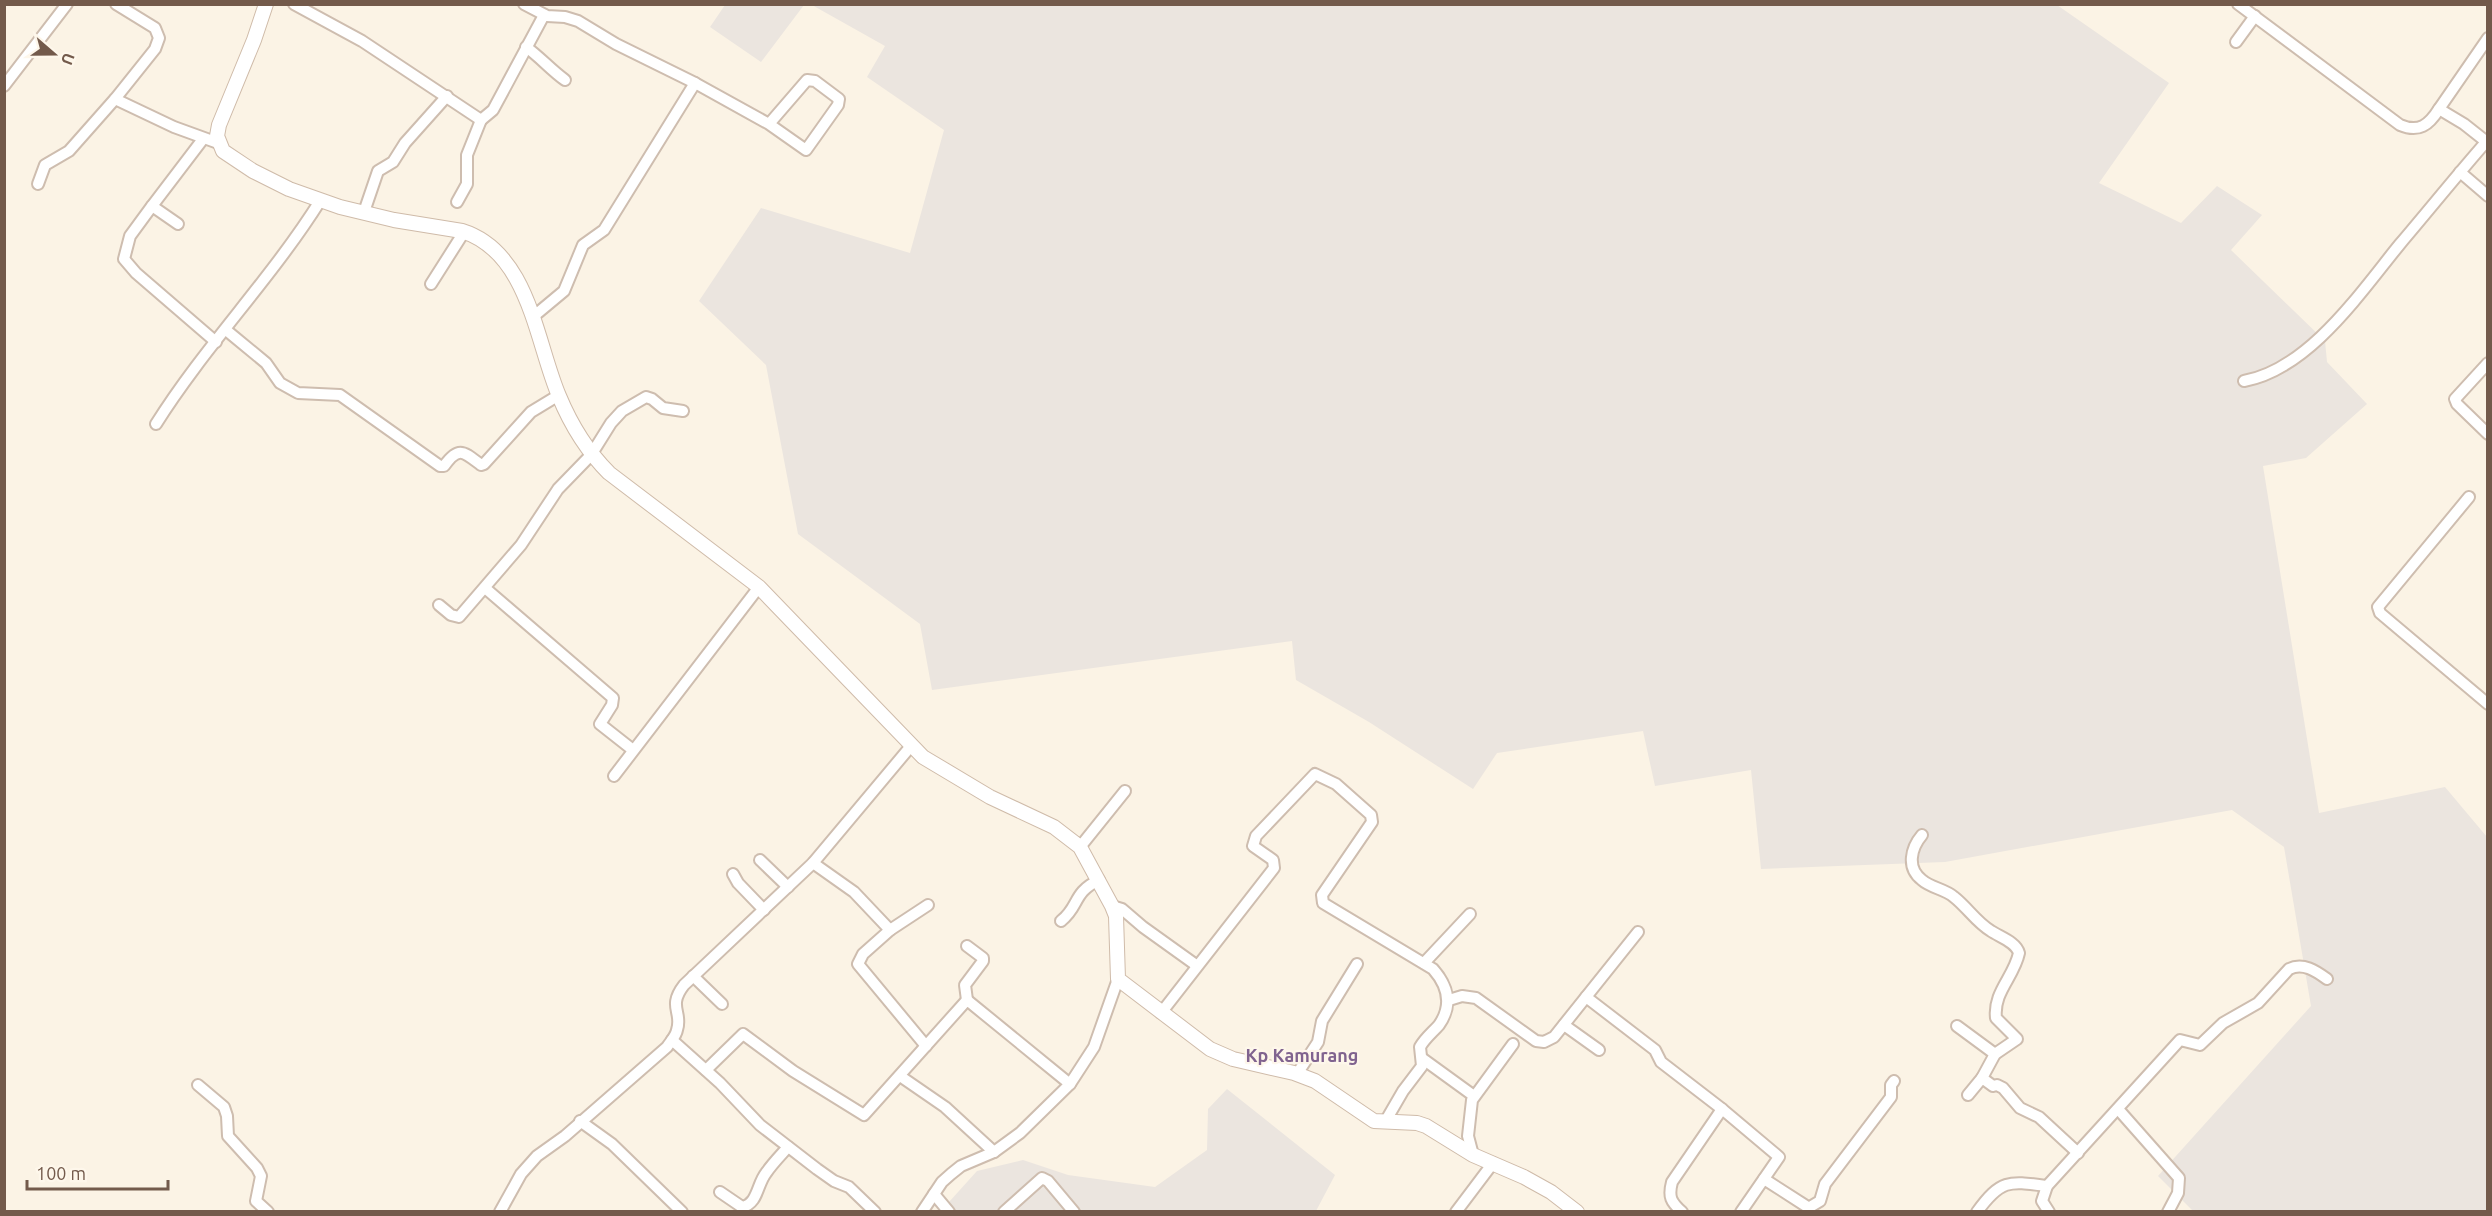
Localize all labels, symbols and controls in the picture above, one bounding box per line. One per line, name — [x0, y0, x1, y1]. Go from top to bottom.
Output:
north arrow — [24, 24, 84, 84]
text: U — [58, 51, 78, 67]
district label: Kp Kamurang — [1246, 1045, 1358, 1065]
scale bar — [27, 1153, 168, 1191]
text: 100 m — [36, 1163, 86, 1183]

